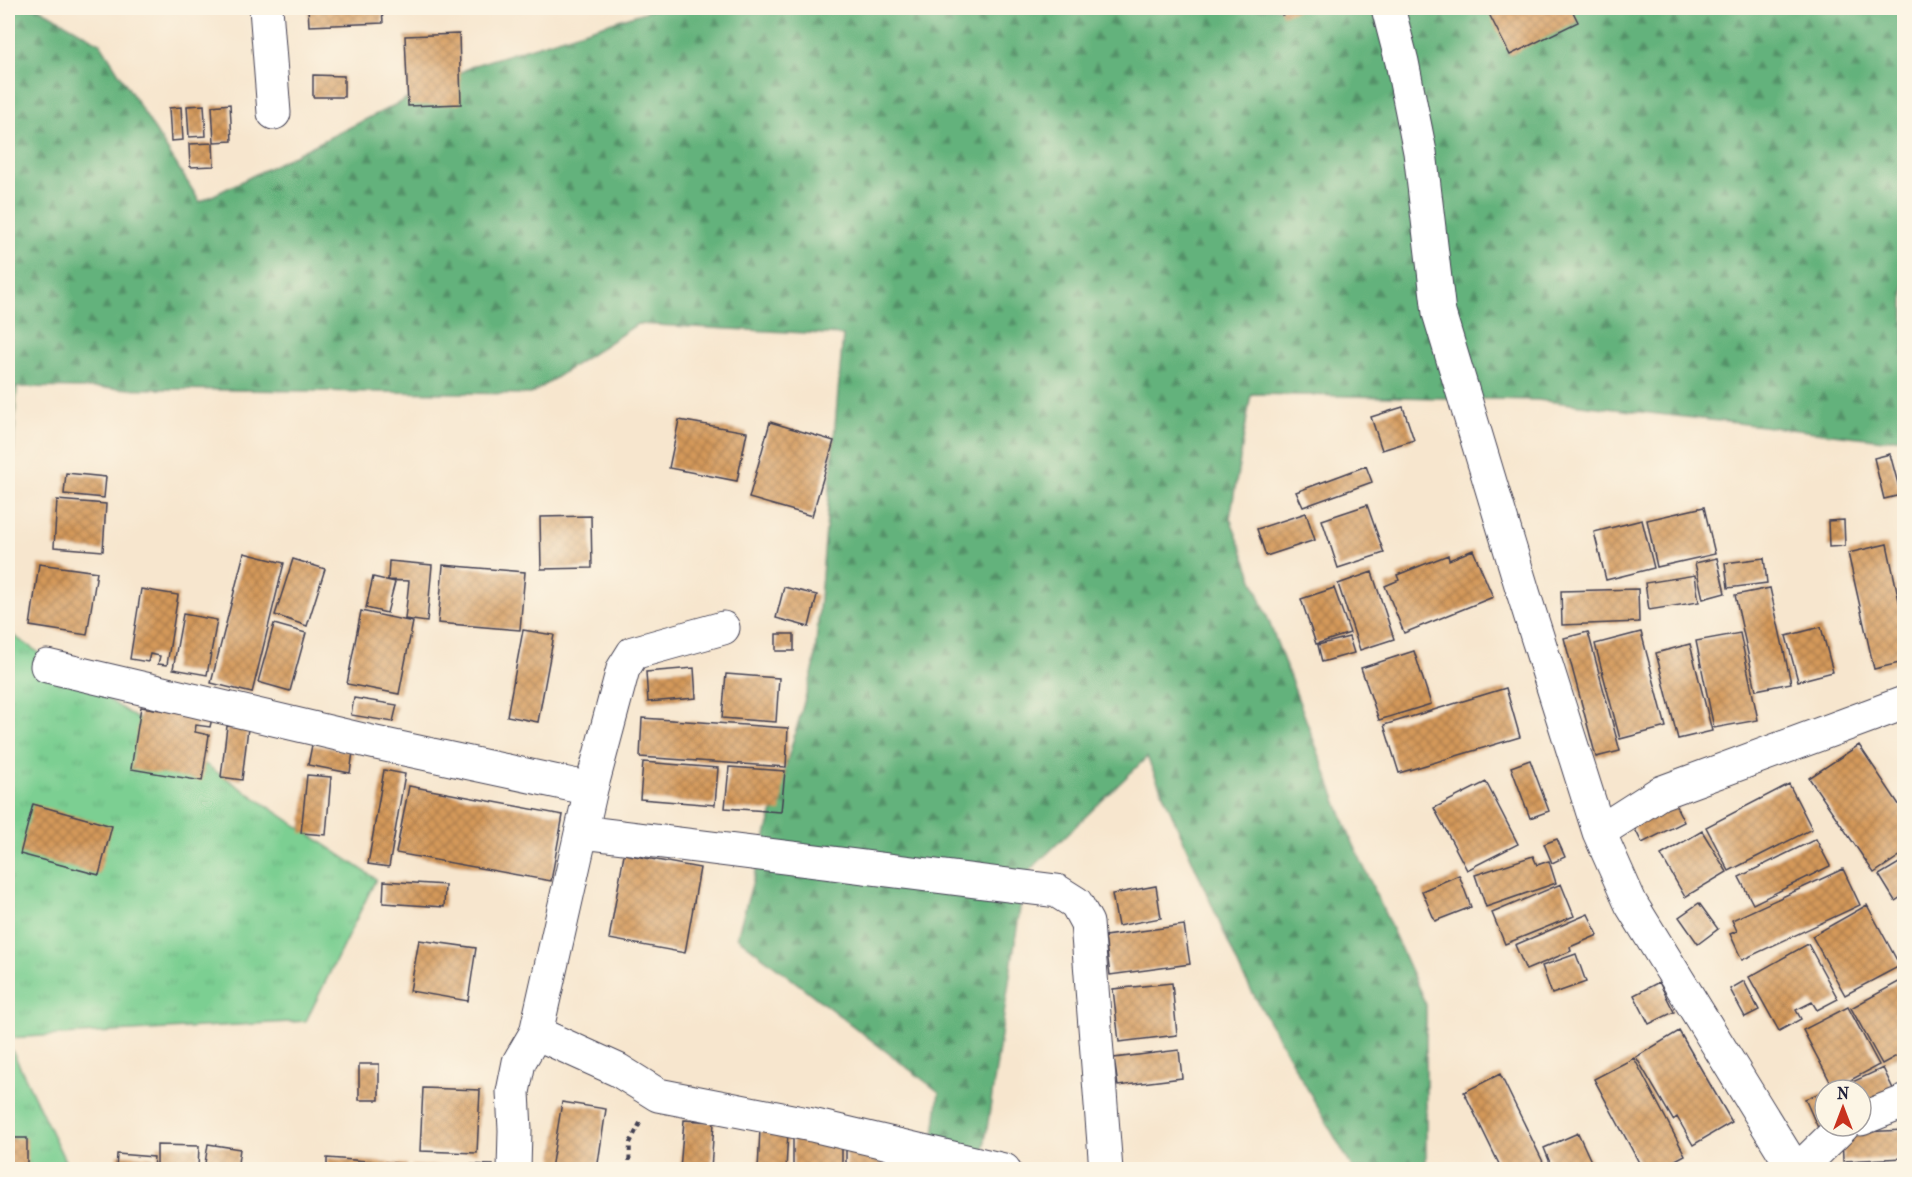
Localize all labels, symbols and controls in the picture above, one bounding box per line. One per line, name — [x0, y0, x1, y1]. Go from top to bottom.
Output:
north arrow — [1813, 1078, 1873, 1138]
text: N — [1837, 1084, 1850, 1103]

